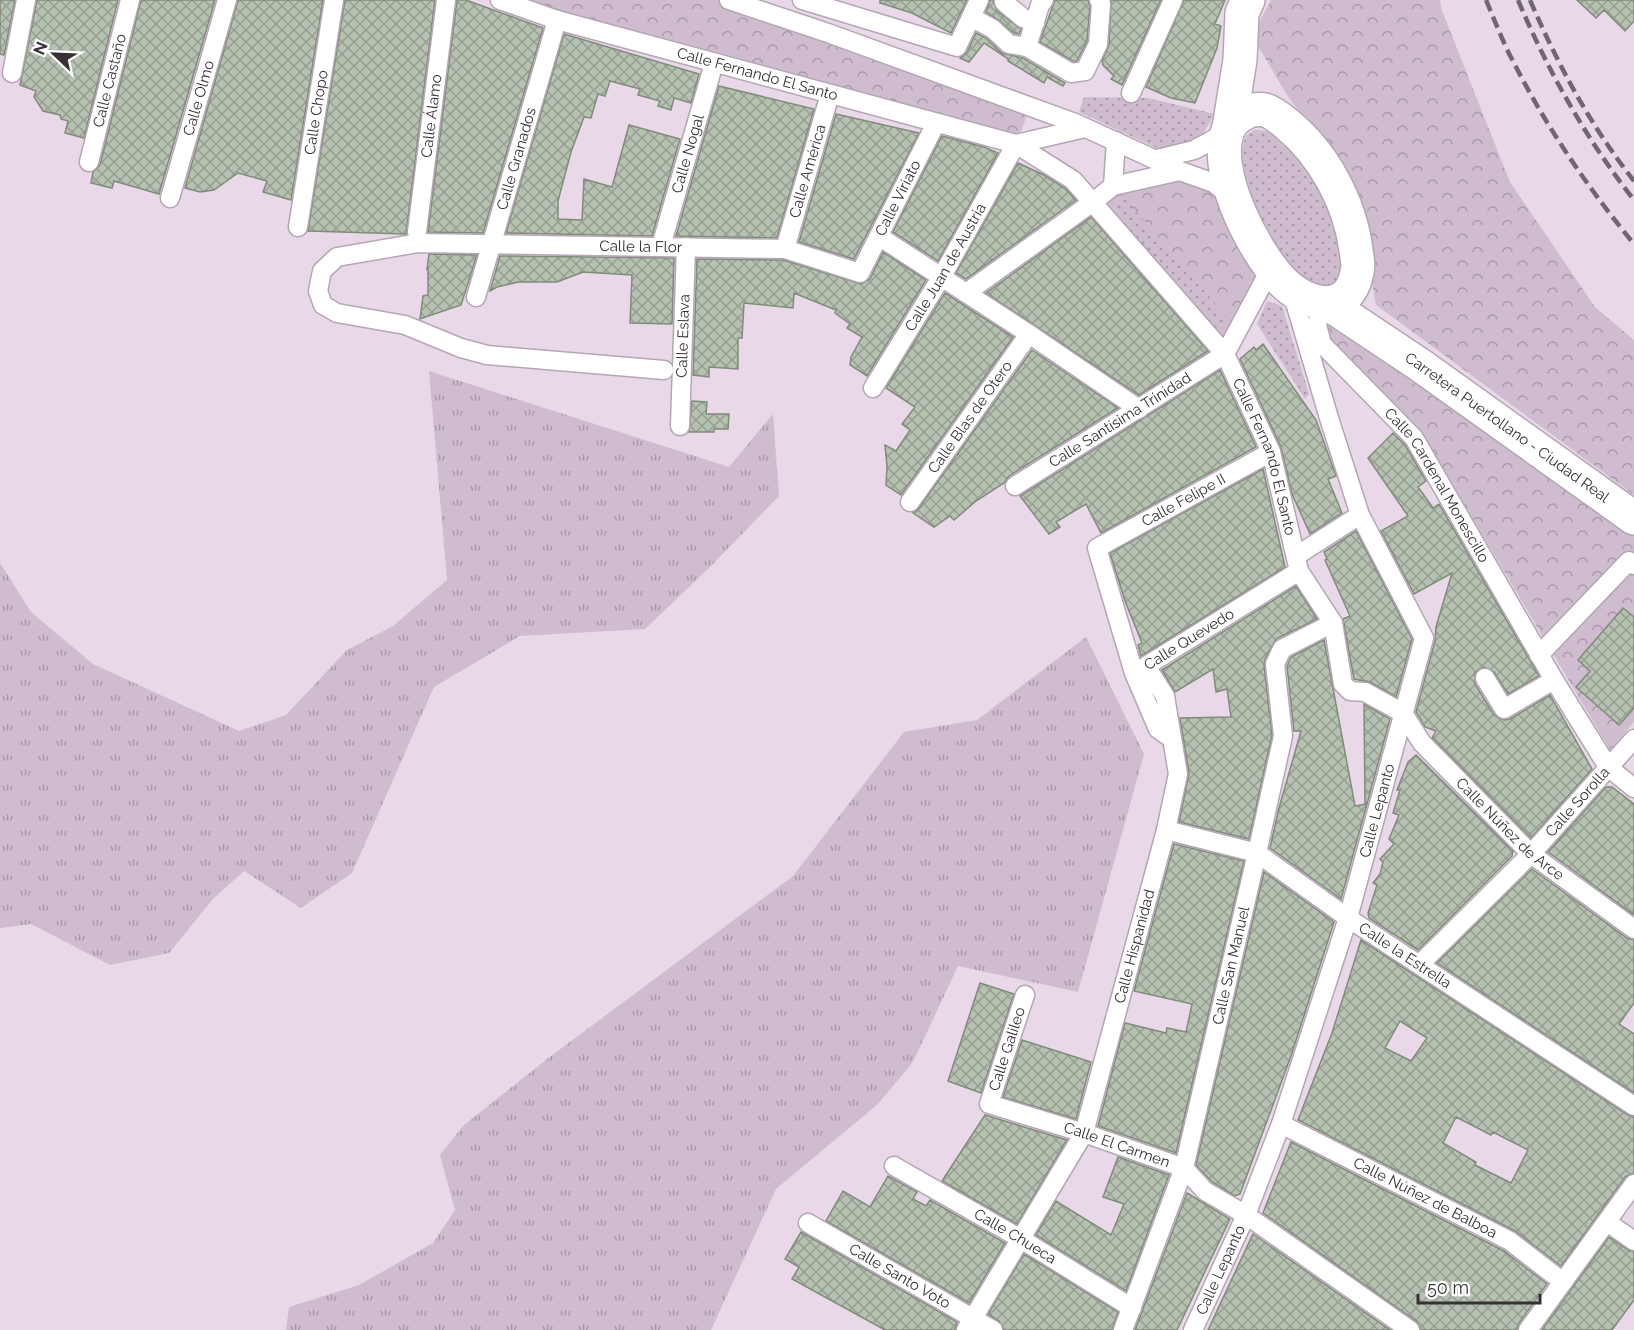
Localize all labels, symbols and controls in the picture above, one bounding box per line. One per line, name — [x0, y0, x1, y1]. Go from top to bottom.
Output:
north arrow — [24, 24, 84, 84]
street label: Calle Castaño — [89, 32, 130, 129]
text: N — [30, 39, 52, 58]
street label: Calle Fernando El Santo — [675, 44, 840, 104]
street label: Calle Olmo — [179, 58, 218, 138]
street label: Calle Chopo — [301, 69, 332, 156]
street label: Calle Álamo — [417, 73, 446, 159]
street label: Calle Granados — [493, 105, 540, 212]
street label: Calle Nogal — [668, 111, 708, 195]
street label: Calle América — [785, 122, 830, 220]
street label: Calle Viriato — [871, 157, 925, 239]
street label: Calle Juan de Austria — [901, 200, 990, 334]
street label: Calle la Flor — [599, 237, 683, 256]
street label: Calle Eslava — [673, 294, 693, 378]
street label: Carretera Puertollano - Ciudad Real — [1402, 349, 1614, 507]
street label: Calle Blas de Otero — [924, 357, 1016, 477]
street label: Calle Santísima Trinidad — [1045, 369, 1195, 471]
street label: Calle Fernando El Santo — [1229, 375, 1299, 537]
street label: Calle Cardenal Monescillo — [1381, 404, 1493, 566]
street label: Calle Felipe II — [1138, 470, 1229, 531]
street label: Calle Quevedo — [1141, 604, 1238, 674]
street label: Calle Lepanto — [1356, 762, 1399, 860]
street label: Calle Sorolla — [1542, 763, 1613, 841]
street label: Calle Núñez de Arce — [1452, 774, 1568, 884]
street label: Calle Hispanidad — [1111, 887, 1159, 1005]
street label: Calle San Manuel — [1209, 904, 1254, 1026]
street label: Calle la Estrella — [1355, 919, 1455, 992]
street label: Calle Galileo — [985, 1005, 1029, 1093]
street label: Calle El Carmen — [1062, 1118, 1172, 1171]
street label: Calle Núñez de Balboa — [1350, 1153, 1500, 1242]
street label: Calle Chueca — [971, 1205, 1060, 1268]
street label: Calle Lepanto — [1192, 1222, 1249, 1318]
street label: Calle Santo Voto — [846, 1240, 954, 1313]
scale bar — [1418, 1267, 1540, 1305]
text: 50 m — [1427, 1277, 1469, 1298]

